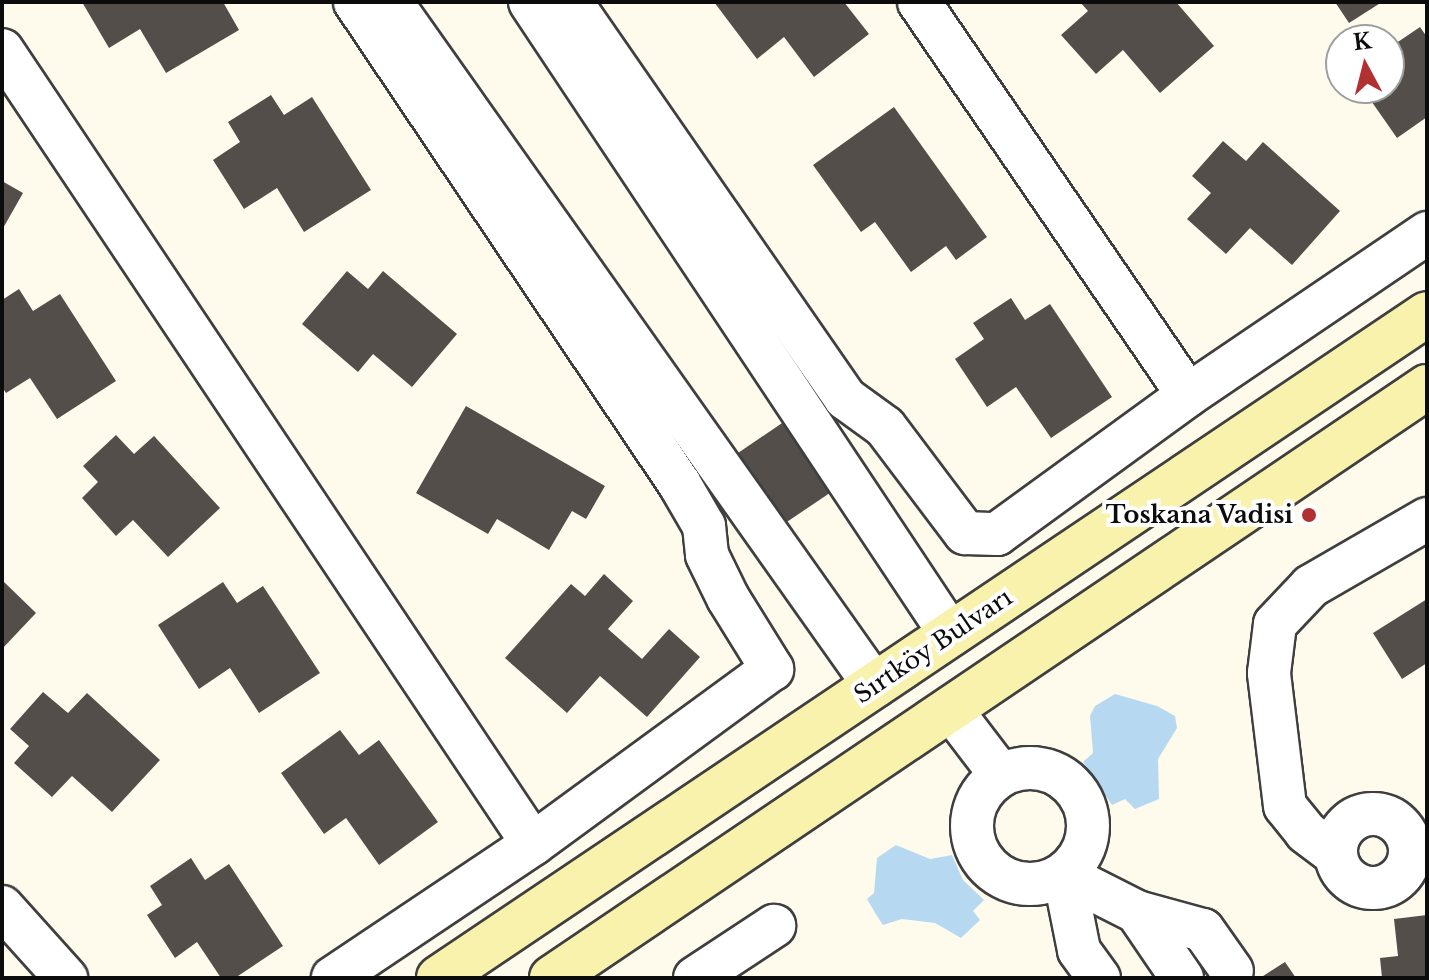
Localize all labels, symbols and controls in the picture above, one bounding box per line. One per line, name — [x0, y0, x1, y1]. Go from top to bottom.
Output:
north arrow — [1325, 24, 1405, 104]
text: K — [1352, 27, 1373, 56]
place label: Toskana Vadisi — [1105, 501, 1293, 529]
marker: Toskana Vadisi — [1300, 506, 1318, 524]
street label: Sırtköy Bulvarı — [848, 582, 1018, 710]

